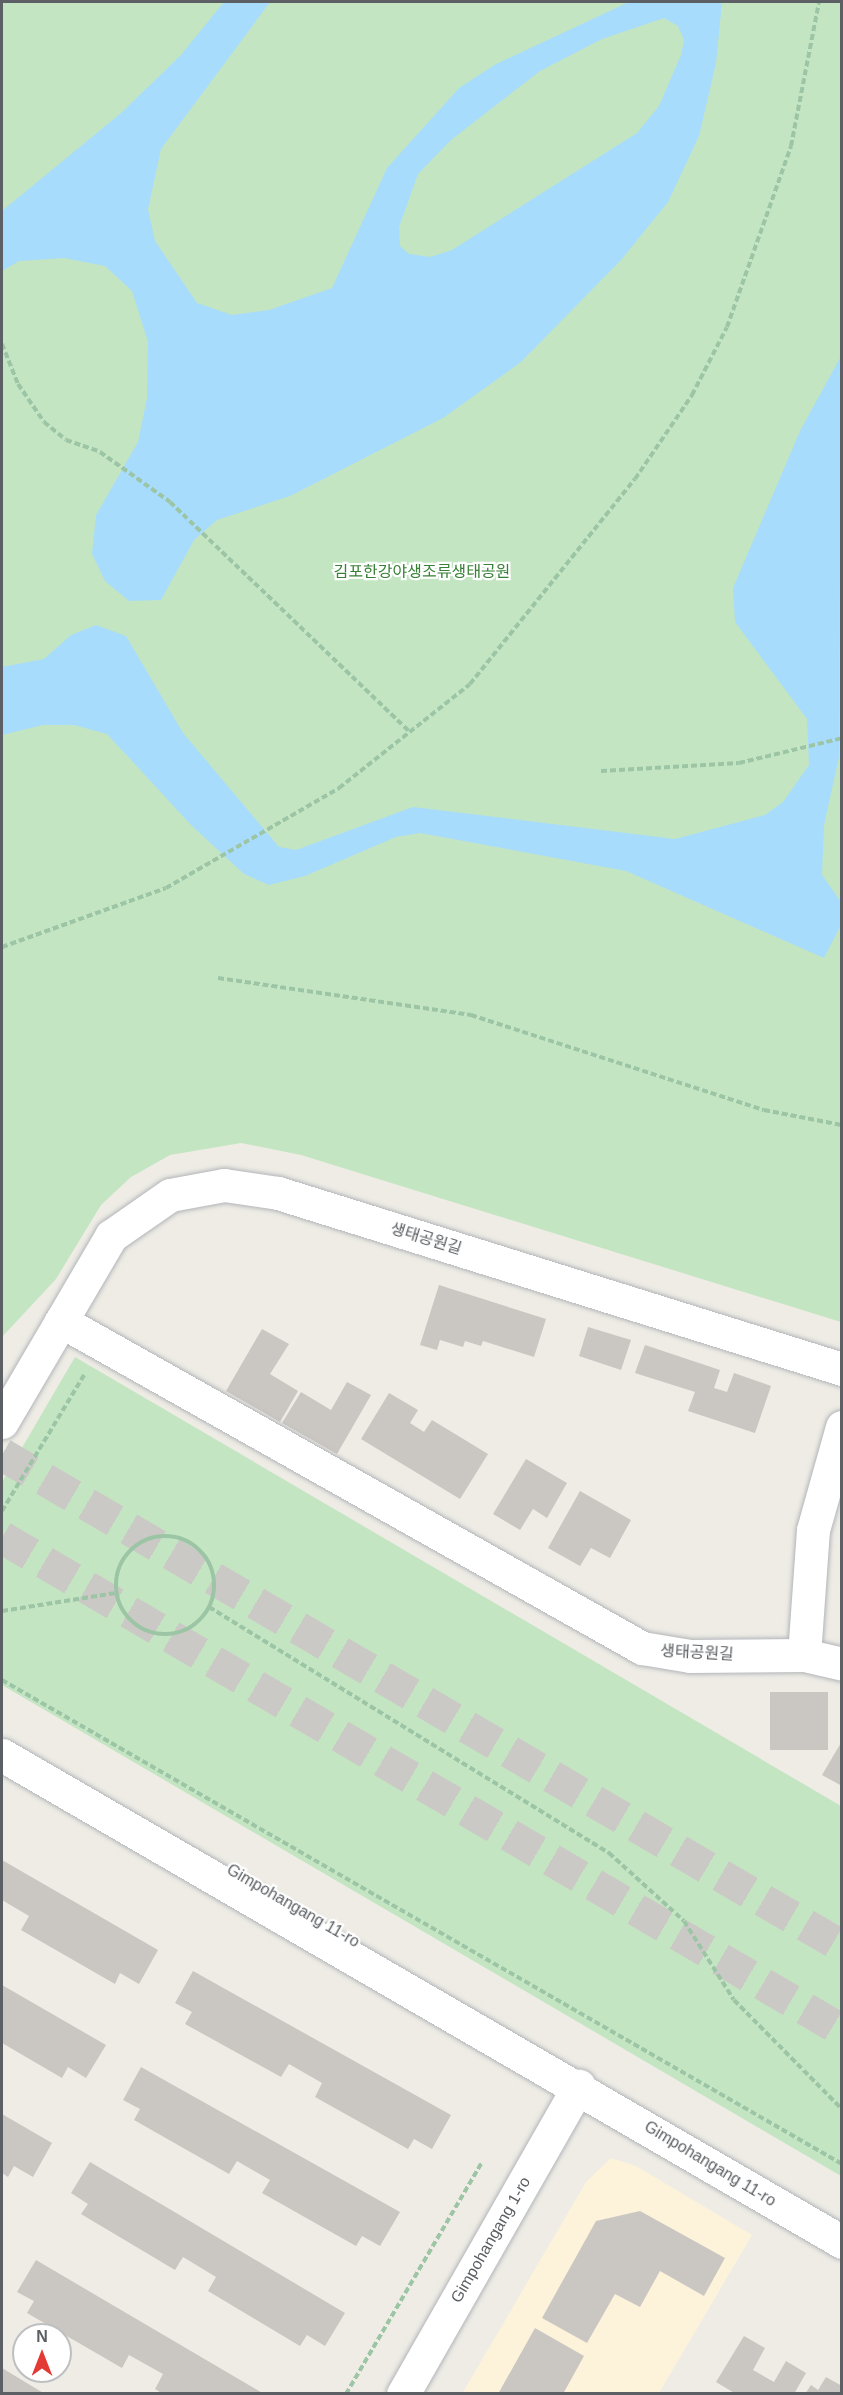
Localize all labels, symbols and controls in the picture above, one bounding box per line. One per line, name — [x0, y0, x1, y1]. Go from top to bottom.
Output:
park label: 김포한강야생조류생태공원 — [334, 562, 510, 582]
street label: 생태공원길 — [388, 1219, 464, 1259]
street label: 생태공원길 — [660, 1641, 734, 1665]
street label: Gimpohangang 11-ro — [223, 1860, 363, 1952]
street label: Gimpohangang 11-ro — [641, 2117, 779, 2211]
street label: Gimpohangang 1-ro — [447, 2174, 535, 2306]
north arrow — [12, 2323, 72, 2383]
text: N — [36, 2328, 48, 2345]

